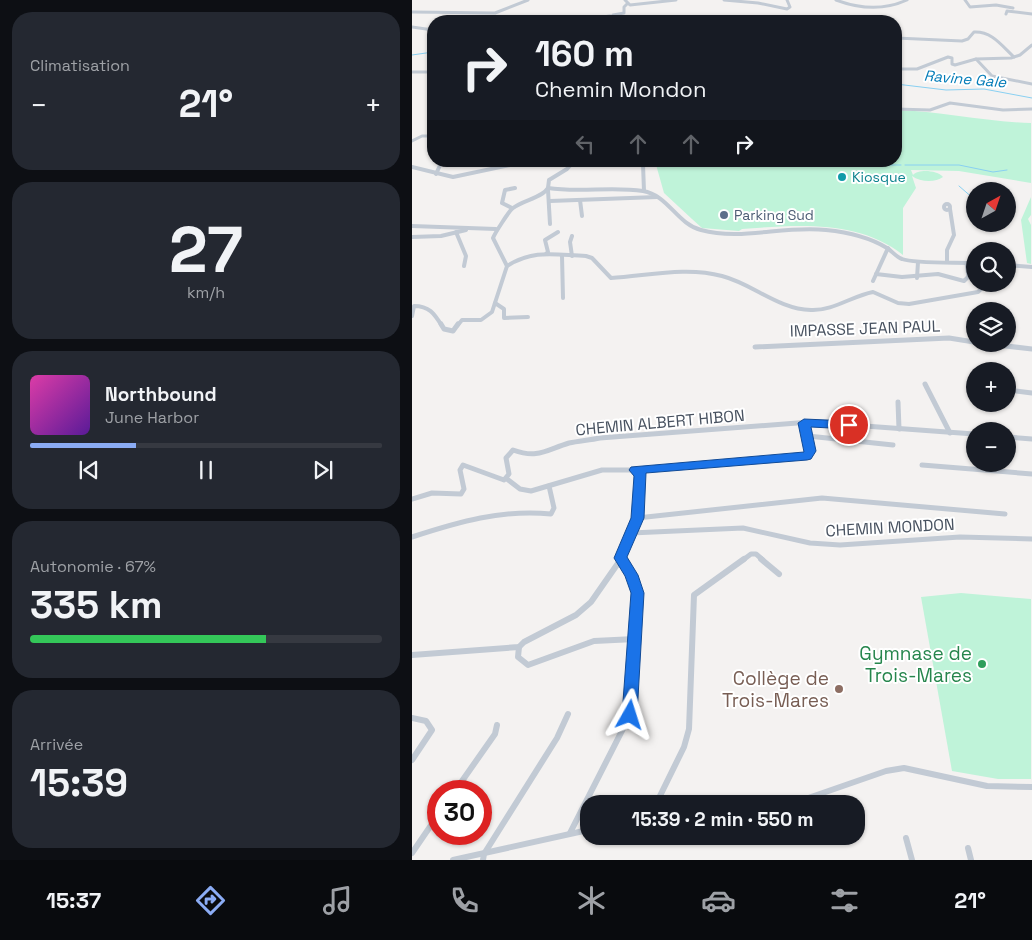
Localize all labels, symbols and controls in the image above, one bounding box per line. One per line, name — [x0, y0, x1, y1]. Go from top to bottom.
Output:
text: 160 m — [535, 32, 634, 76]
icon: right — [452, 35, 517, 100]
text: Climatisation — [30, 55, 130, 76]
water label: Ravine Gale — [923, 65, 1008, 92]
text: Chemin Mondon — [535, 75, 706, 103]
text: 21° — [179, 80, 233, 128]
text: − — [30, 87, 47, 123]
text: + — [365, 87, 382, 123]
icon: left — [571, 130, 599, 158]
icon: ahead — [624, 130, 652, 158]
icon: ahead — [677, 130, 705, 158]
icon: right — [730, 130, 758, 158]
place label: Kiosque — [852, 168, 906, 186]
marker: Kiosque — [836, 171, 848, 183]
north arrow — [966, 182, 1016, 232]
map controls — [966, 182, 1016, 472]
place label: Parking Sud — [734, 206, 814, 224]
text: 27 — [169, 208, 243, 291]
marker: Parking Sud — [718, 209, 730, 221]
button: search — [966, 242, 1016, 292]
text: km/h — [187, 282, 225, 303]
button: layers — [966, 302, 1016, 352]
street label: IMPASSE JEAN PAUL — [789, 315, 941, 342]
button: + — [966, 362, 1016, 412]
text: Northbound — [105, 382, 217, 407]
pin — [828, 404, 870, 446]
street label: CHEMIN ALBERT HIBON — [575, 405, 746, 440]
text: June Harbor — [105, 407, 199, 428]
icon: arrive — [835, 411, 863, 439]
button: − — [966, 422, 1016, 472]
icon: previous — [75, 456, 103, 484]
icon: pause — [192, 456, 220, 484]
icon: next — [309, 456, 337, 484]
street label: CHEMIN MONDON — [825, 514, 955, 541]
text: Autonomie · 67% — [30, 556, 156, 577]
text: 335 km — [30, 581, 163, 629]
place label: Gymnase de Trois-Mares — [859, 641, 972, 688]
marker: Gymnase de Trois-Mares — [976, 658, 988, 670]
place label: Collège de Trois-Mares — [722, 666, 829, 713]
marker: Collège de Trois-Mares — [833, 683, 845, 695]
position arrow — [603, 688, 655, 740]
text: Arrivée — [30, 734, 83, 755]
text: 15:39 — [30, 759, 128, 807]
speed limit sign: 30 — [427, 780, 492, 845]
text: 15:39 · 2 min · 550 m — [632, 807, 813, 832]
icon: directions — [193, 883, 228, 918]
icon: music — [320, 883, 355, 918]
icon: phone — [447, 883, 482, 918]
icon: climate — [574, 883, 609, 918]
icon: car — [701, 883, 736, 918]
icon: filters — [827, 883, 862, 918]
text: 15:37 — [46, 886, 101, 914]
text: 21° — [954, 886, 986, 914]

